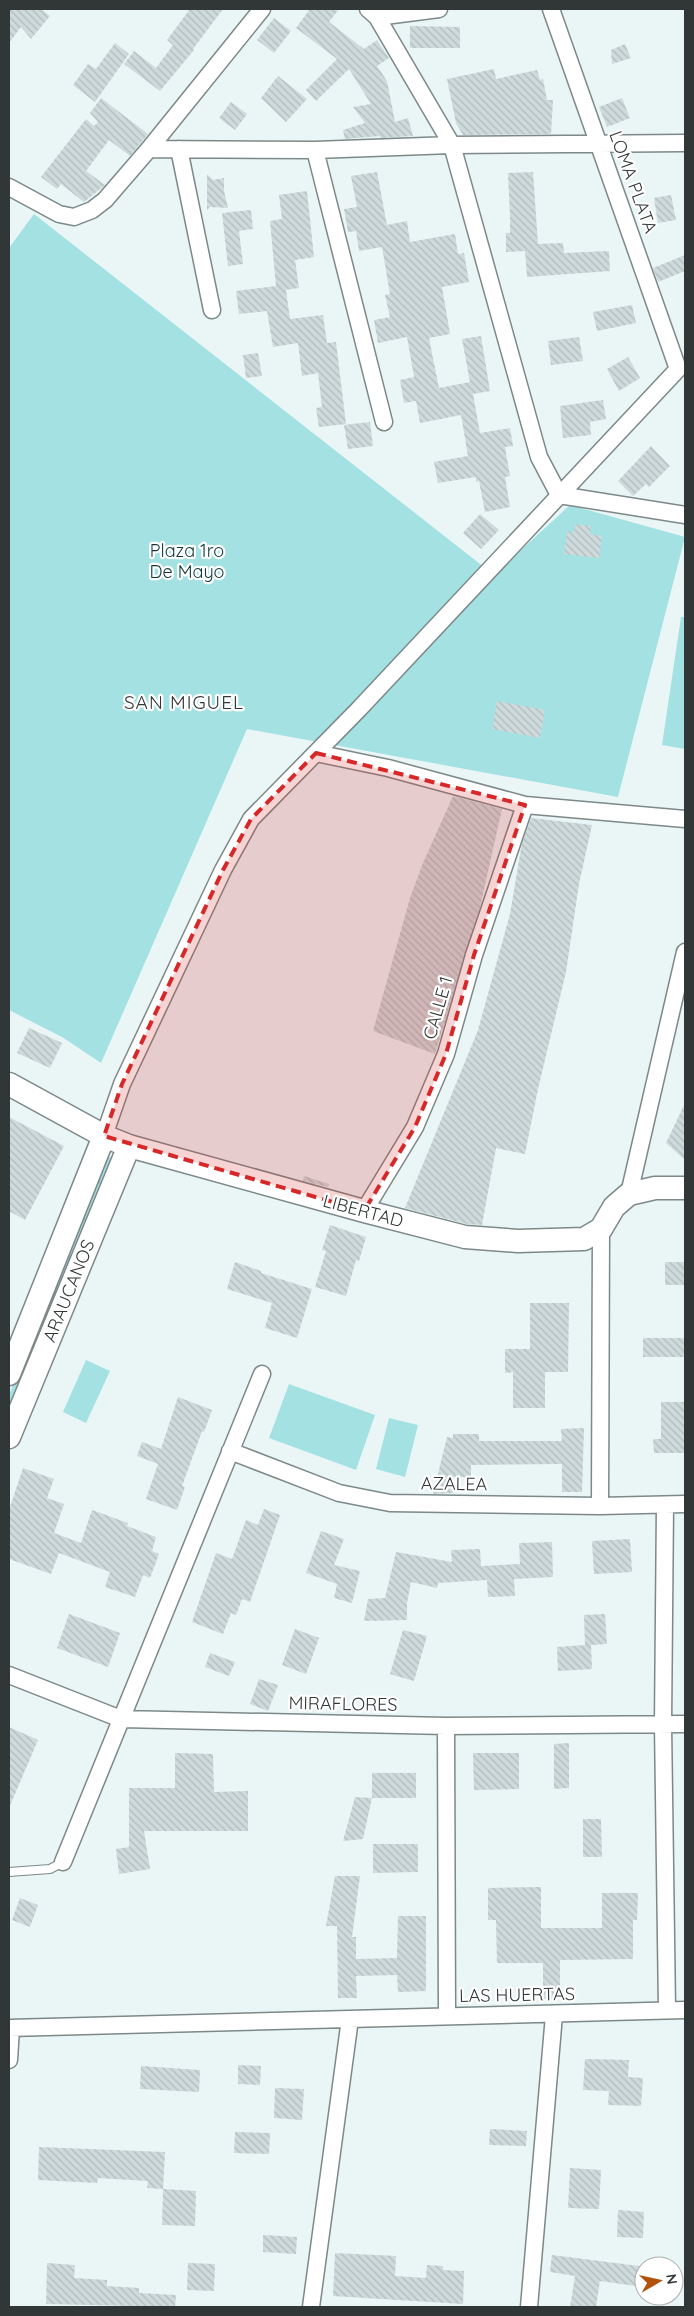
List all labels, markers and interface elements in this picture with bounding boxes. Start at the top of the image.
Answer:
street label: LOMA PLATA [604,127,663,237]
park label: Plaza 1ro De Mayo [150,539,224,583]
district label: SAN MIGUEL [124,690,244,714]
street label: CALLE 1 [418,974,457,1042]
street label: LIBERTAD [320,1189,406,1232]
street label: ARAUCANOS [38,1236,100,1345]
street label: AZALEA [421,1471,488,1496]
street label: MIRAFLORES [288,1691,398,1716]
street label: LAS HUERTAS [459,1982,575,2007]
north arrow [634,2256,684,2306]
text: N [662,2272,682,2285]

